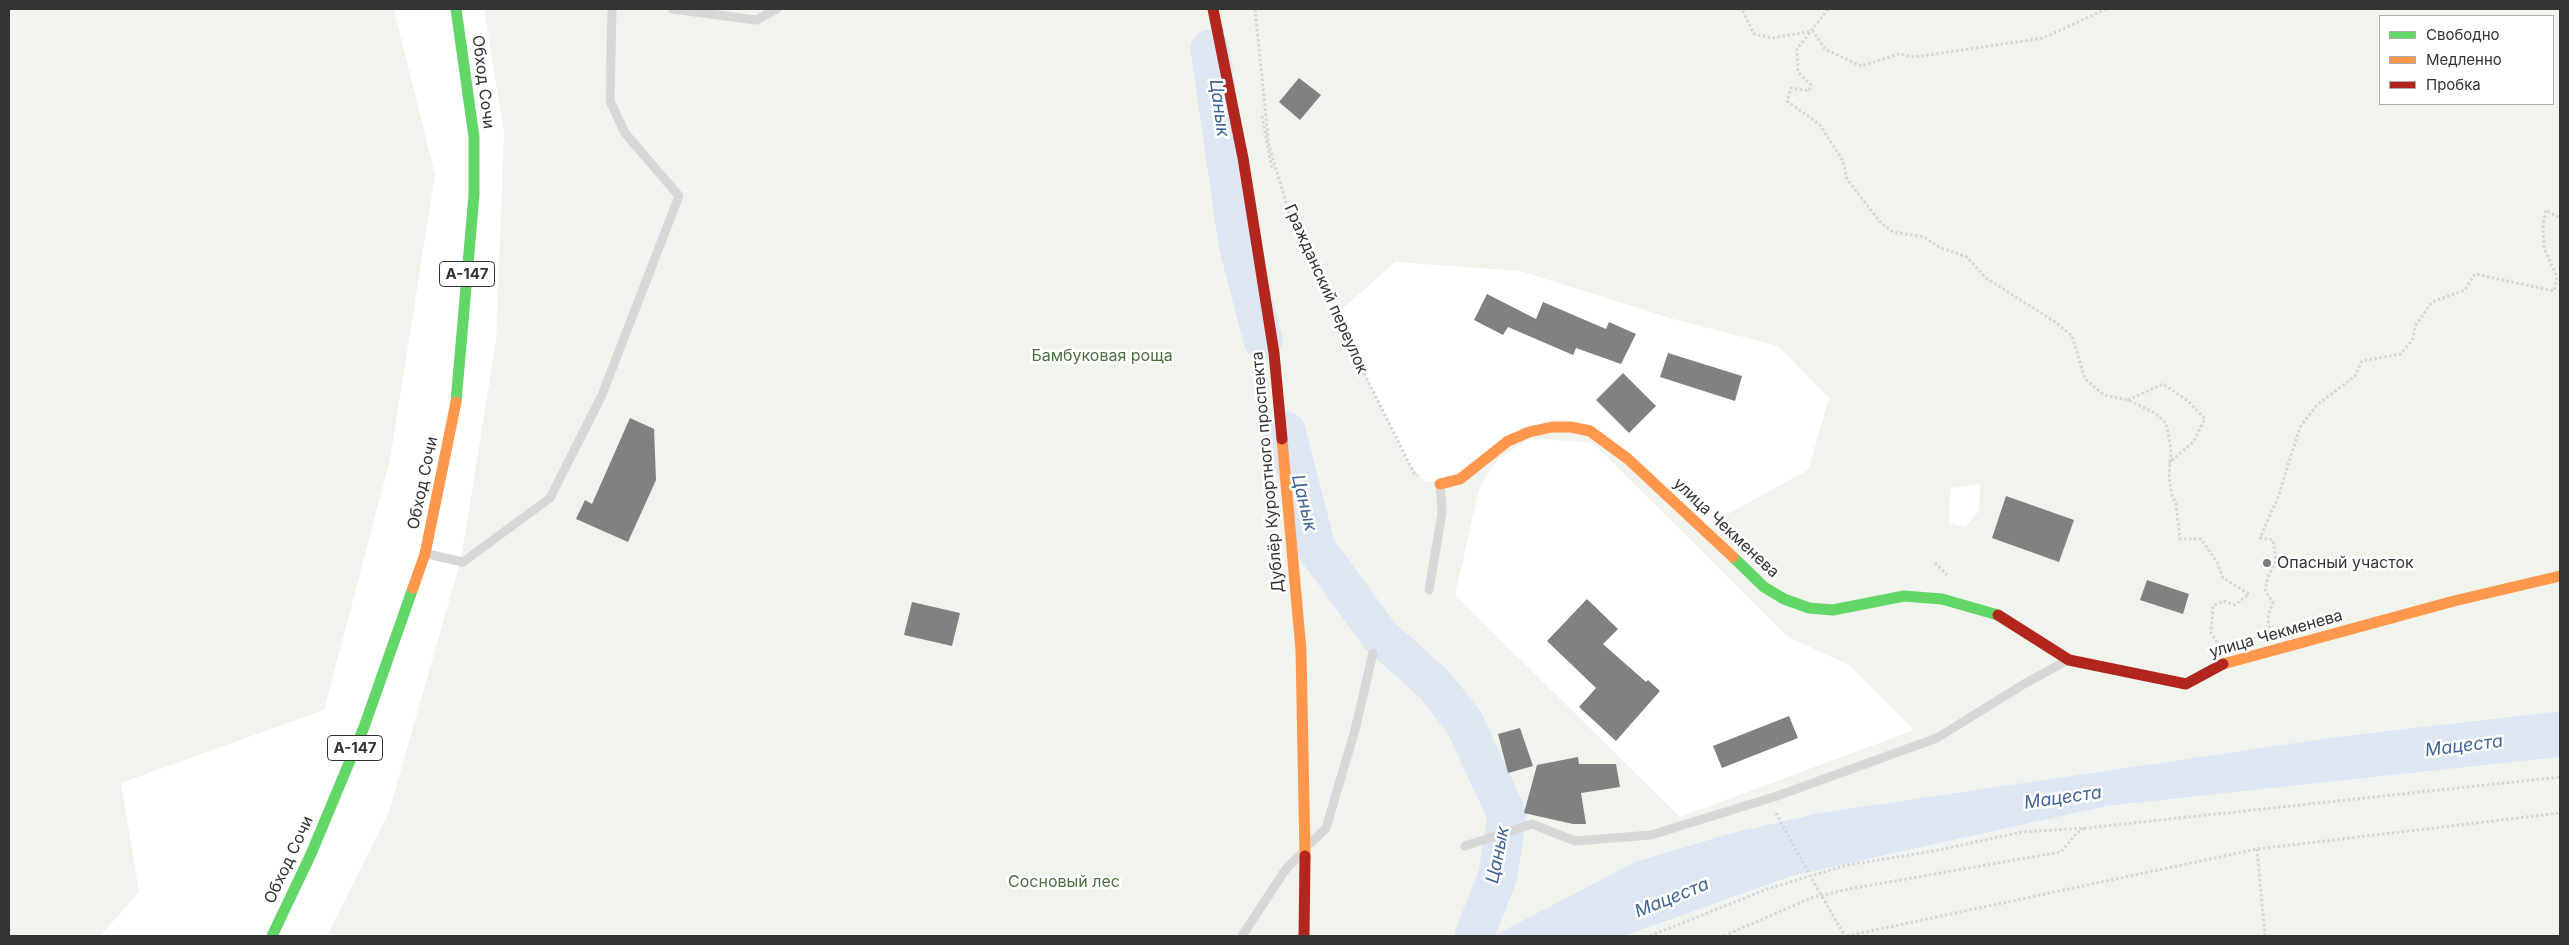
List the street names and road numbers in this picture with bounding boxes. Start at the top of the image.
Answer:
street label: Обход Сочи [468,34,498,130]
street label: Гражданский переулок [1280,201,1372,377]
road number: А-147 [440,262,494,286]
street label: Дублёр Курортного проспекта [1248,351,1288,593]
street label: Обход Сочи [404,435,442,531]
street label: улица Чекменева [1669,474,1783,582]
street label: улица Чекменева [2207,606,2345,662]
road number: А-147 [328,736,382,760]
street label: Обход Сочи [260,813,318,907]

